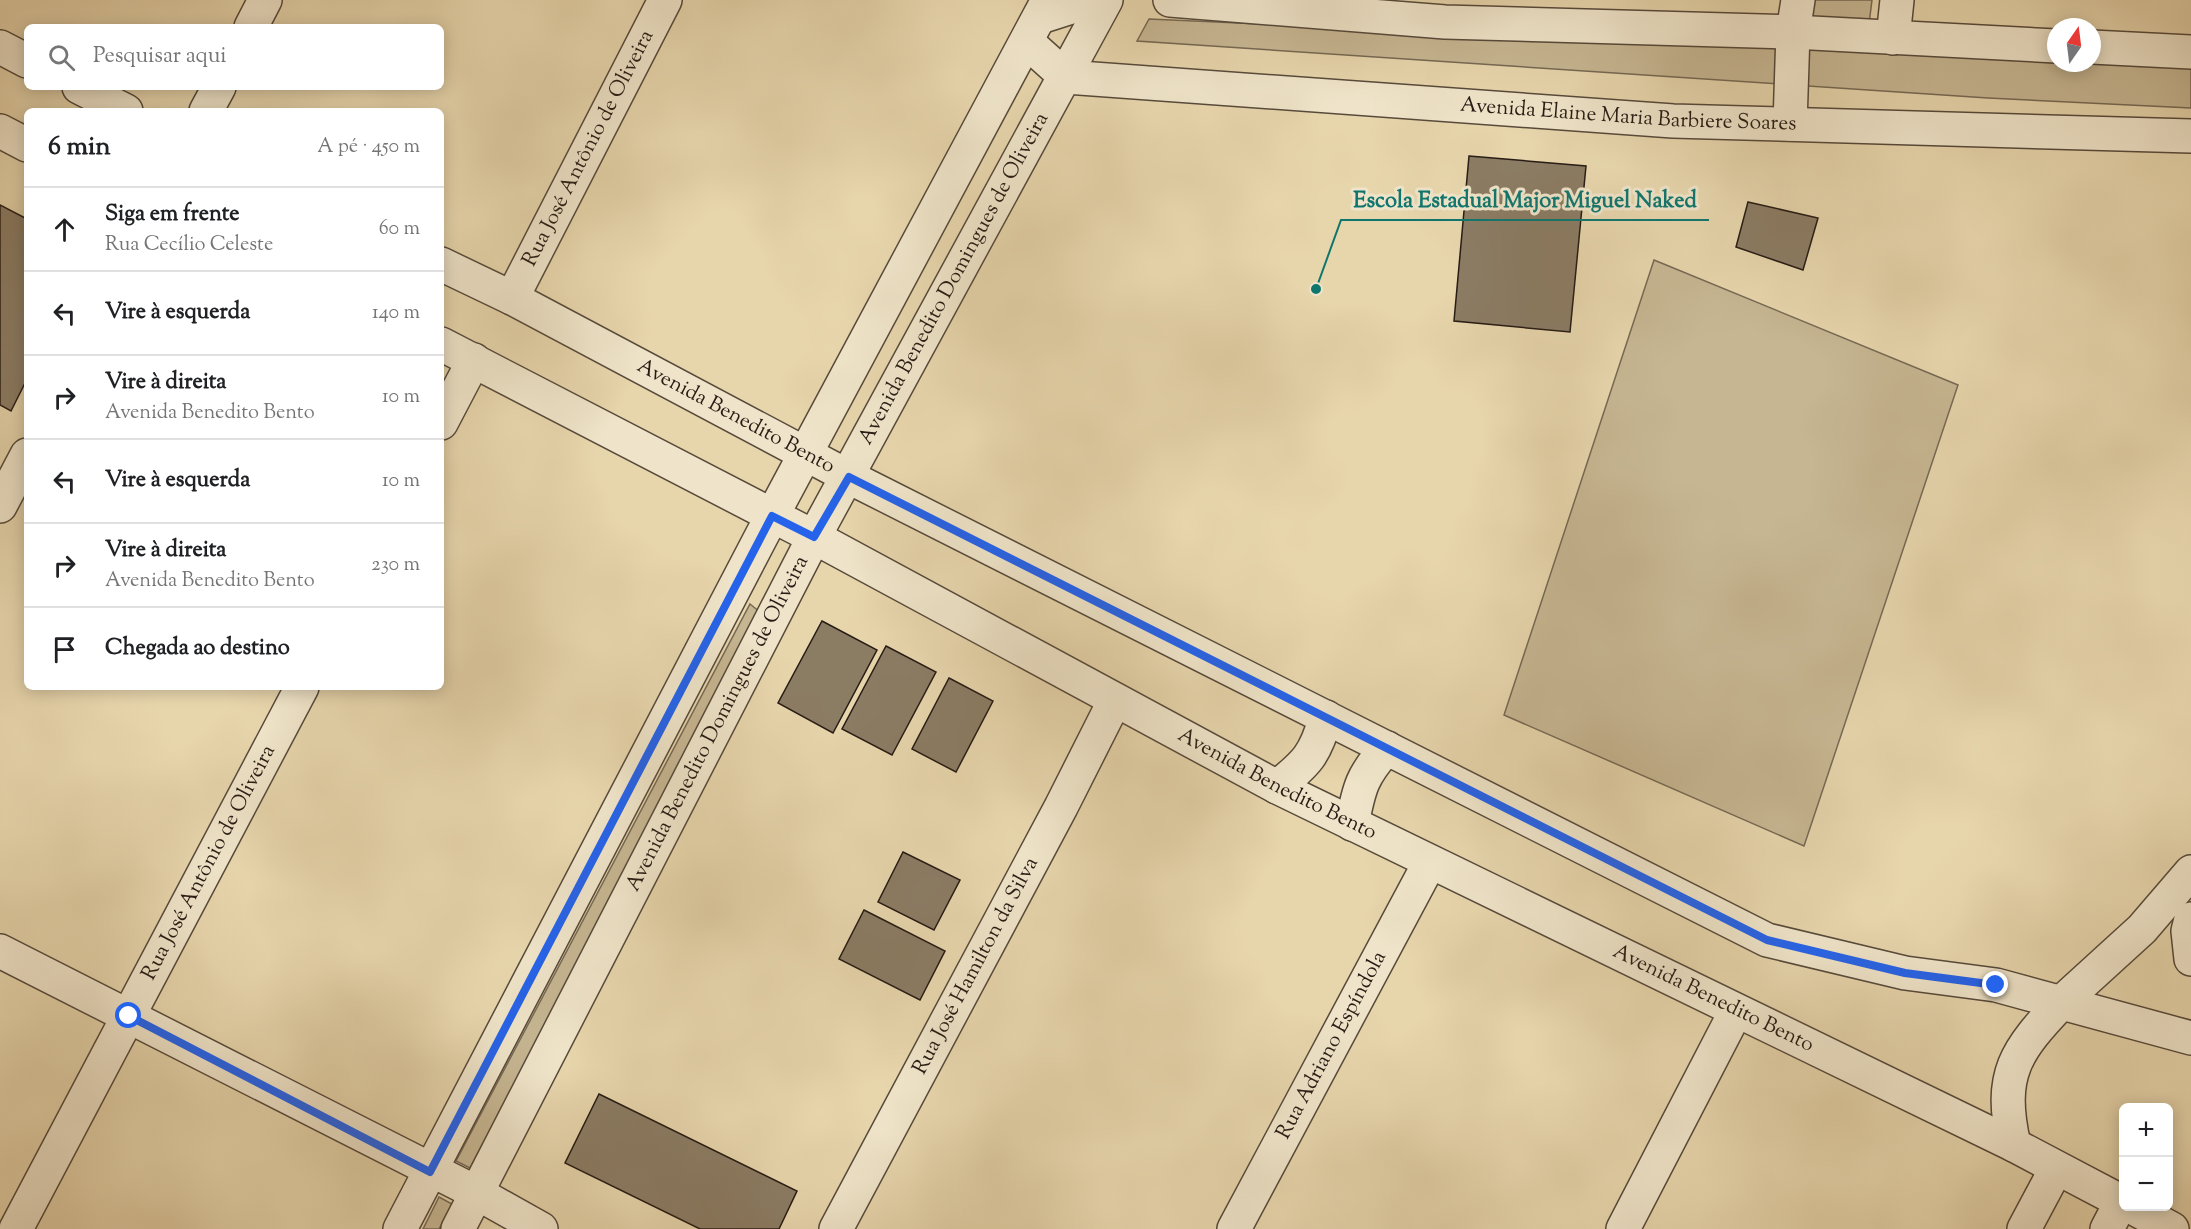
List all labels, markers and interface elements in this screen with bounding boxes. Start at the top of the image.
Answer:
north arrow [2047,18,2101,72]
search box [24,24,444,90]
street label: Rua José Antônio de Oliveira [515,25,662,272]
icon: search [45,41,78,74]
text: Pesquisar aqui [93,41,227,73]
street label: Avenida Elaine Maria Barbiere Soares [1459,91,1797,140]
street label: Avenida Benedito Domingues de Oliveira [852,107,1057,450]
text: 6 min [48,129,111,166]
text: A pé · 450 m [317,133,420,162]
callout: Escola Estadual Major Miguel Naked [1341,180,1709,220]
text: Escola Estadual Major Miguel Naked [1353,186,1697,218]
text: Siga em frente [105,199,240,231]
icon: ahead [48,213,81,246]
text: 60 m [379,215,420,244]
text: Rua Cecílio Celeste [105,231,273,260]
icon: left [48,297,81,330]
text: Vire à esquerda [105,297,250,329]
text: 140 m [372,299,420,328]
street label: Avenida Benedito Bento [631,352,840,482]
text: Vire à direita [105,367,227,399]
icon: right [48,381,81,414]
text: 10 m [382,383,420,412]
text: Avenida Benedito Bento [105,399,315,428]
icon: left [48,465,81,498]
text: Vire à esquerda [105,465,250,497]
text: 10 m [382,467,420,496]
text: Vire à direita [105,535,227,567]
icon: right [48,549,81,582]
street label: Avenida Benedito Domingues de Oliveira [619,550,817,897]
text: 230 m [371,551,420,580]
text: Avenida Benedito Bento [105,567,315,596]
icon: arrive [48,633,81,666]
text: Chegada ao destino [105,633,290,665]
street label: Avenida Benedito Bento [1172,721,1382,848]
street label: Rua José Antônio de Oliveira [135,740,284,986]
street label: Rua José Hamilton da Silva [906,852,1047,1080]
street label: Avenida Benedito Bento [1607,937,1819,1060]
street label: Rua Adriano Espíndola [1269,946,1395,1145]
route end [1982,971,2008,997]
route start [115,1002,141,1028]
map controls [2119,1103,2173,1211]
button: + [2119,1103,2173,1157]
button: − [2119,1157,2173,1211]

